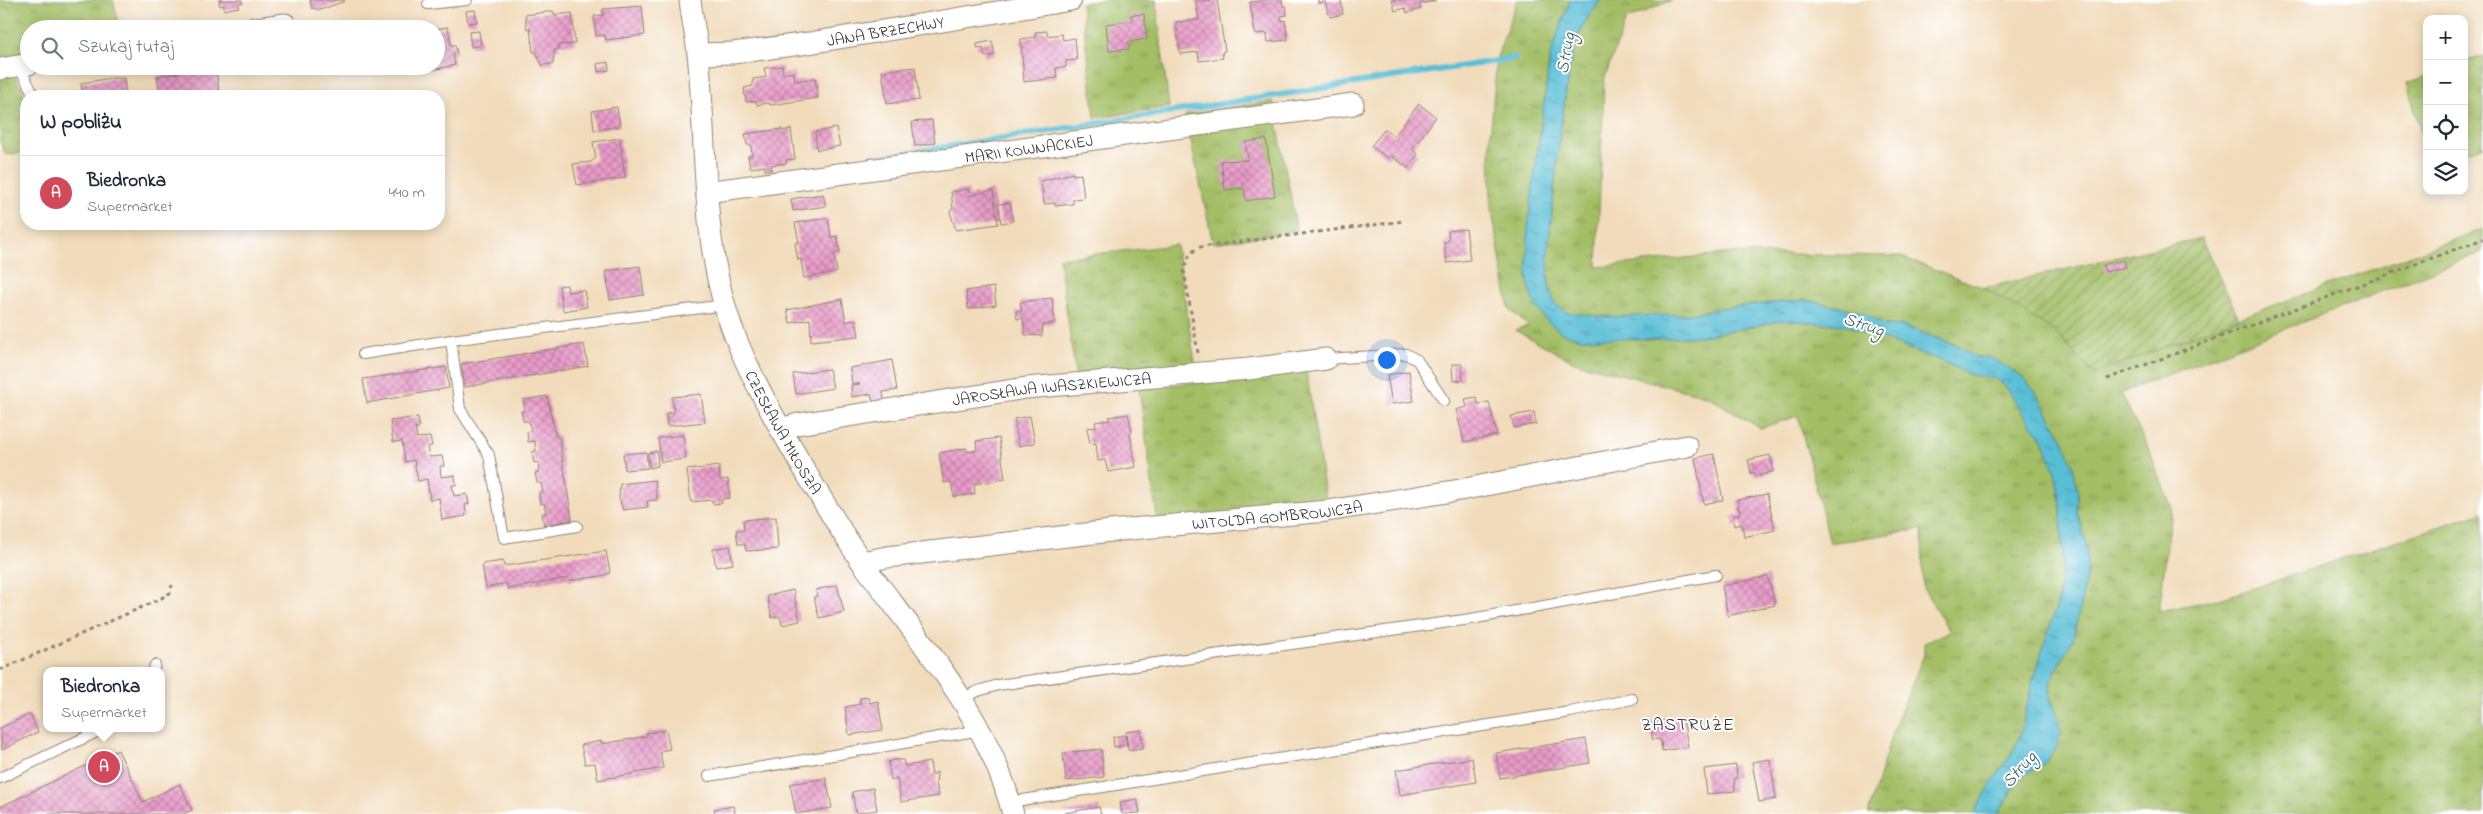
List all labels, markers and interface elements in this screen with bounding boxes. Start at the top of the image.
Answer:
street label: JANA BRZECHWY [825,11,947,54]
map controls [2423,15,2468,195]
button: + [2423,15,2468,60]
search box [20,20,445,75]
water label: Strug [1550,30,1584,76]
icon: search [38,34,66,62]
text: Szukaj tutaj [78,34,174,61]
button: − [2423,60,2468,105]
button: locate [2423,105,2468,150]
text: W pobliżu [40,108,122,138]
street label: MARII KOWNACKIEJ [964,129,1095,171]
button: layers [2423,150,2468,195]
text: Biedronka [87,168,166,195]
text: A [51,181,61,205]
text: 440 m [388,181,425,205]
text: Supermarket [87,195,173,219]
water label: Strug [1839,307,1888,345]
your location [1374,347,1400,373]
street label: CZESŁAWA MIŁOSZA [738,367,827,500]
street label: JAROSŁAWA IWASZKIEWICZA [951,367,1152,413]
street label: WITOLDA GOMBROWICZA [1191,496,1365,537]
popup [43,667,165,732]
text: Biedronka [61,674,140,701]
text: Supermarket [61,701,147,725]
district label: ZASTRUŻE [1641,713,1735,739]
water label: Strug [1997,746,2045,794]
pin: A [88,748,120,786]

